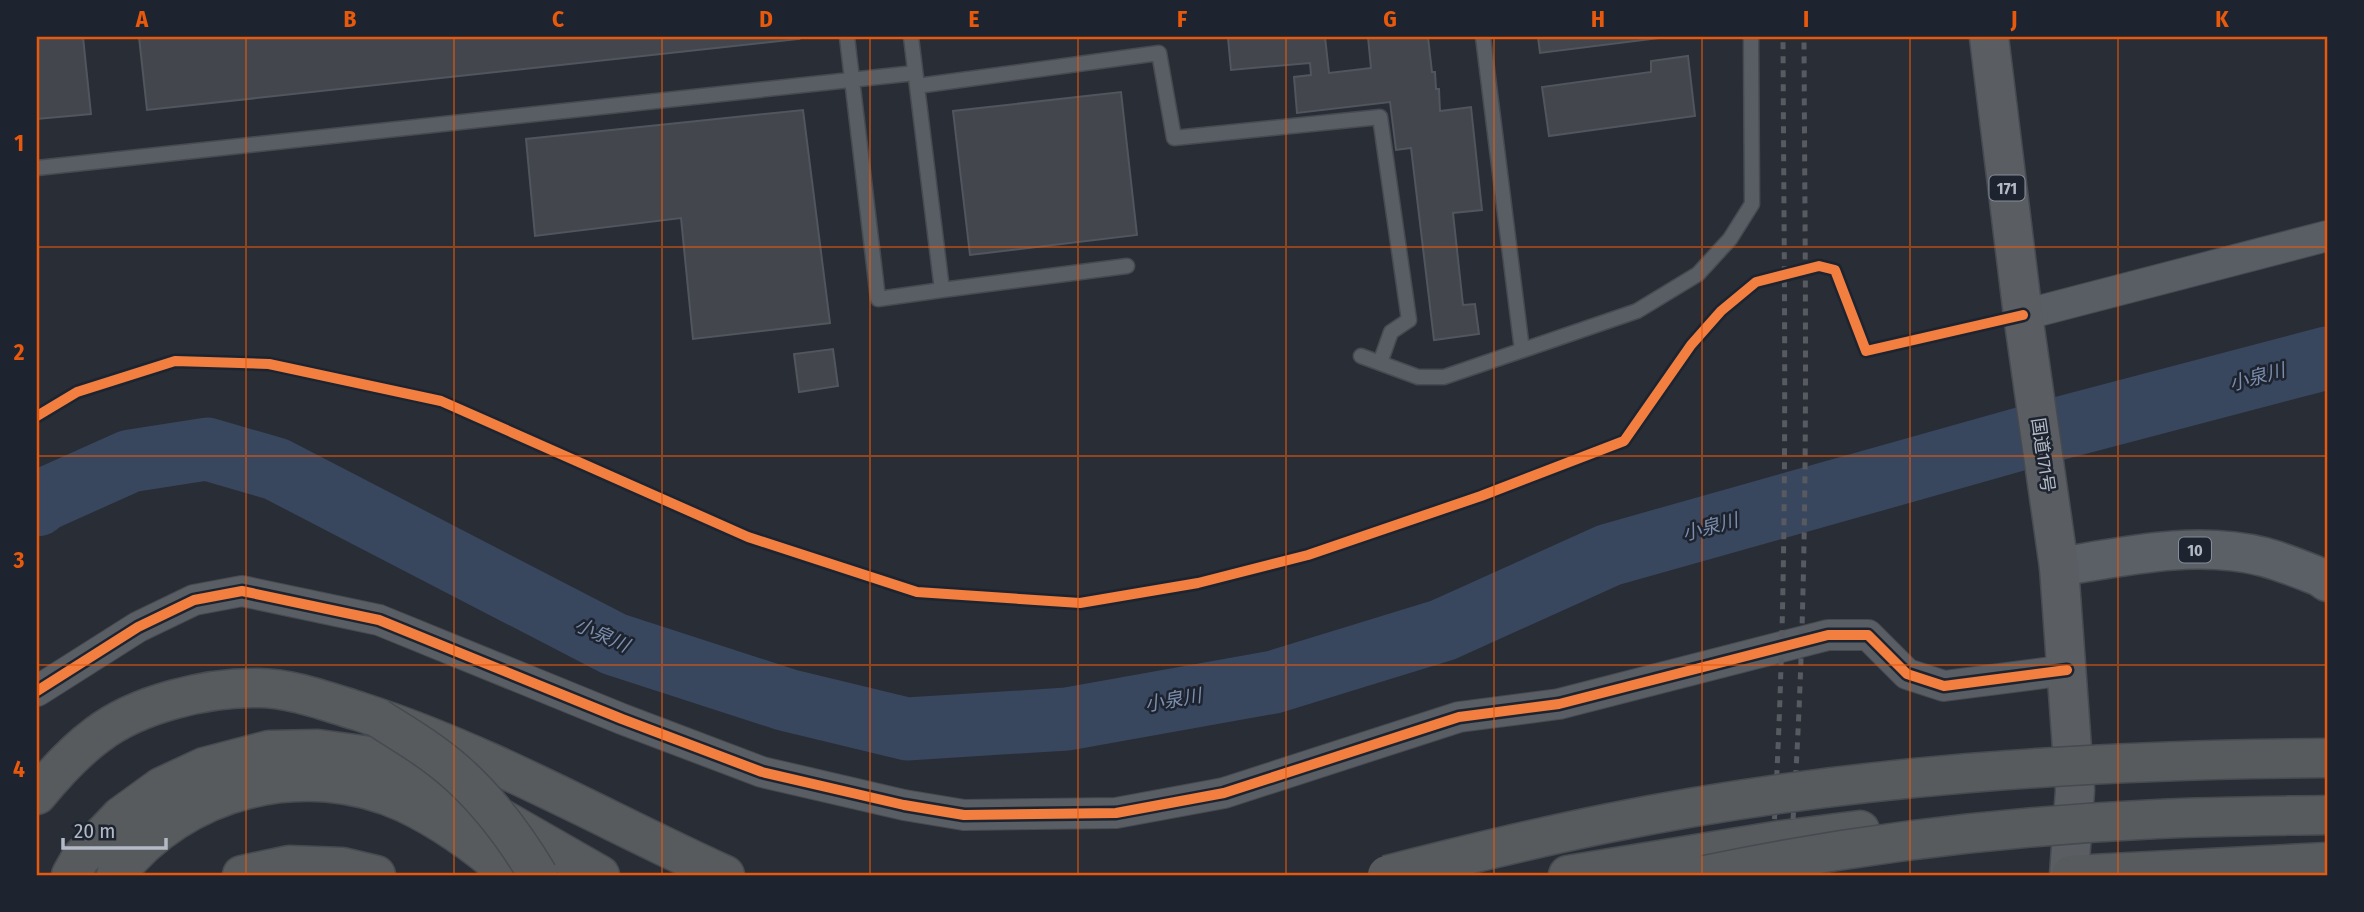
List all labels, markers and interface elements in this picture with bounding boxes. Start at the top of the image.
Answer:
text: A [135,5,149,33]
text: B [344,5,357,33]
text: C [552,5,564,33]
text: D [759,5,773,33]
text: E [969,5,980,33]
text: F [1177,5,1187,33]
text: G [1383,5,1397,33]
text: H [1591,5,1605,33]
text: I [1803,5,1809,33]
text: J [2010,5,2017,33]
text: K [2215,5,2229,33]
text: 1 [14,129,24,157]
road number: 171 [1990,176,2024,200]
text: 2 [13,338,25,366]
water label: 小泉川 [2226,358,2289,395]
street label: 国道171号 [2027,416,2059,494]
water label: 小泉川 [1679,508,1742,545]
road number: 10 [2179,538,2211,562]
text: 3 [13,546,25,574]
water label: 小泉川 [571,613,635,658]
water label: 小泉川 [1143,683,1205,716]
text: 4 [13,755,25,783]
scale bar [63,807,166,851]
text: 20 m [74,818,115,844]

